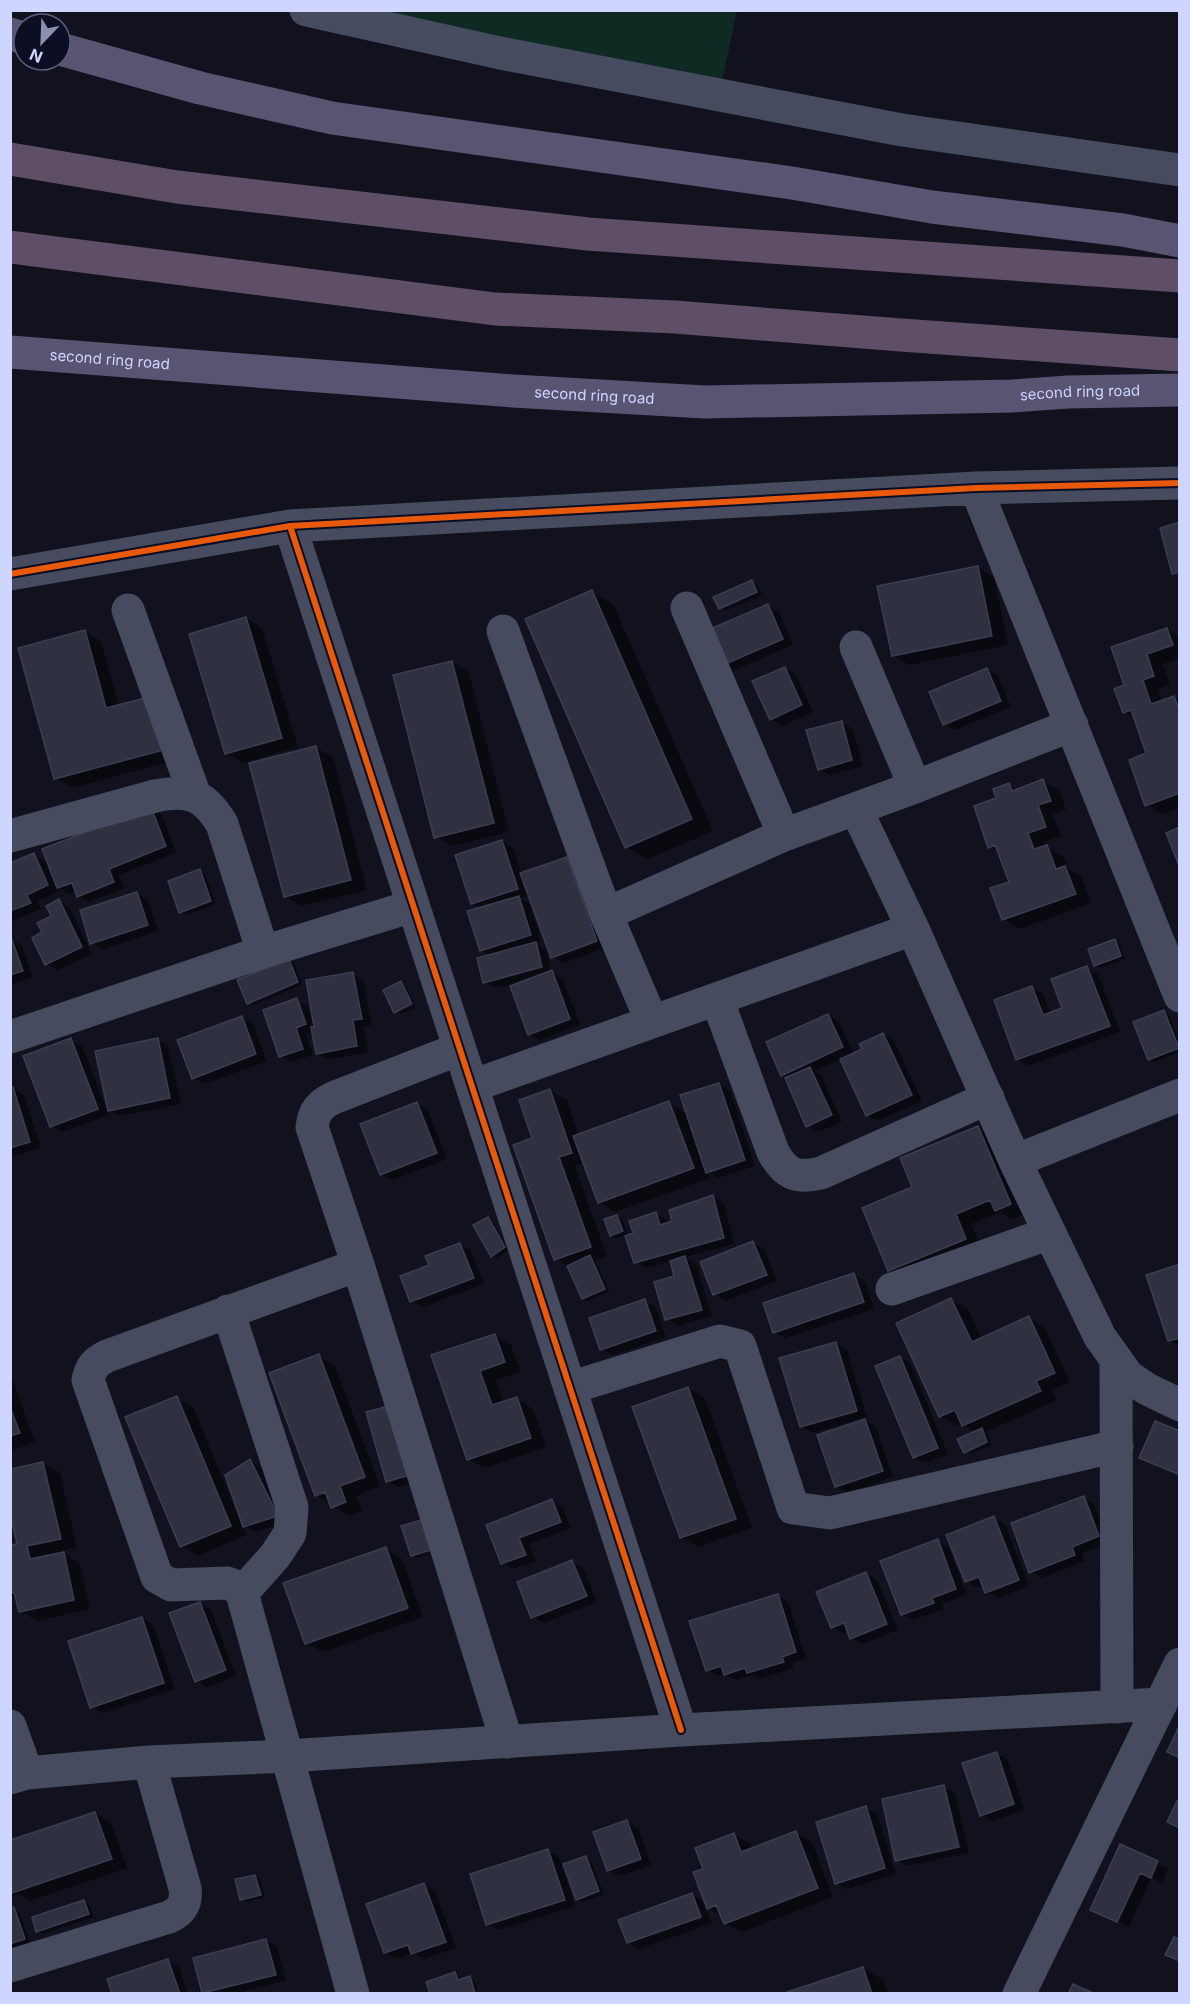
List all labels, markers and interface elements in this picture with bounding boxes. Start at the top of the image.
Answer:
north arrow [12,12,72,72]
text: N [27,44,46,67]
street label: second ring road [49,345,171,373]
street label: second ring road [1019,381,1140,404]
street label: second ring road [534,382,655,408]

